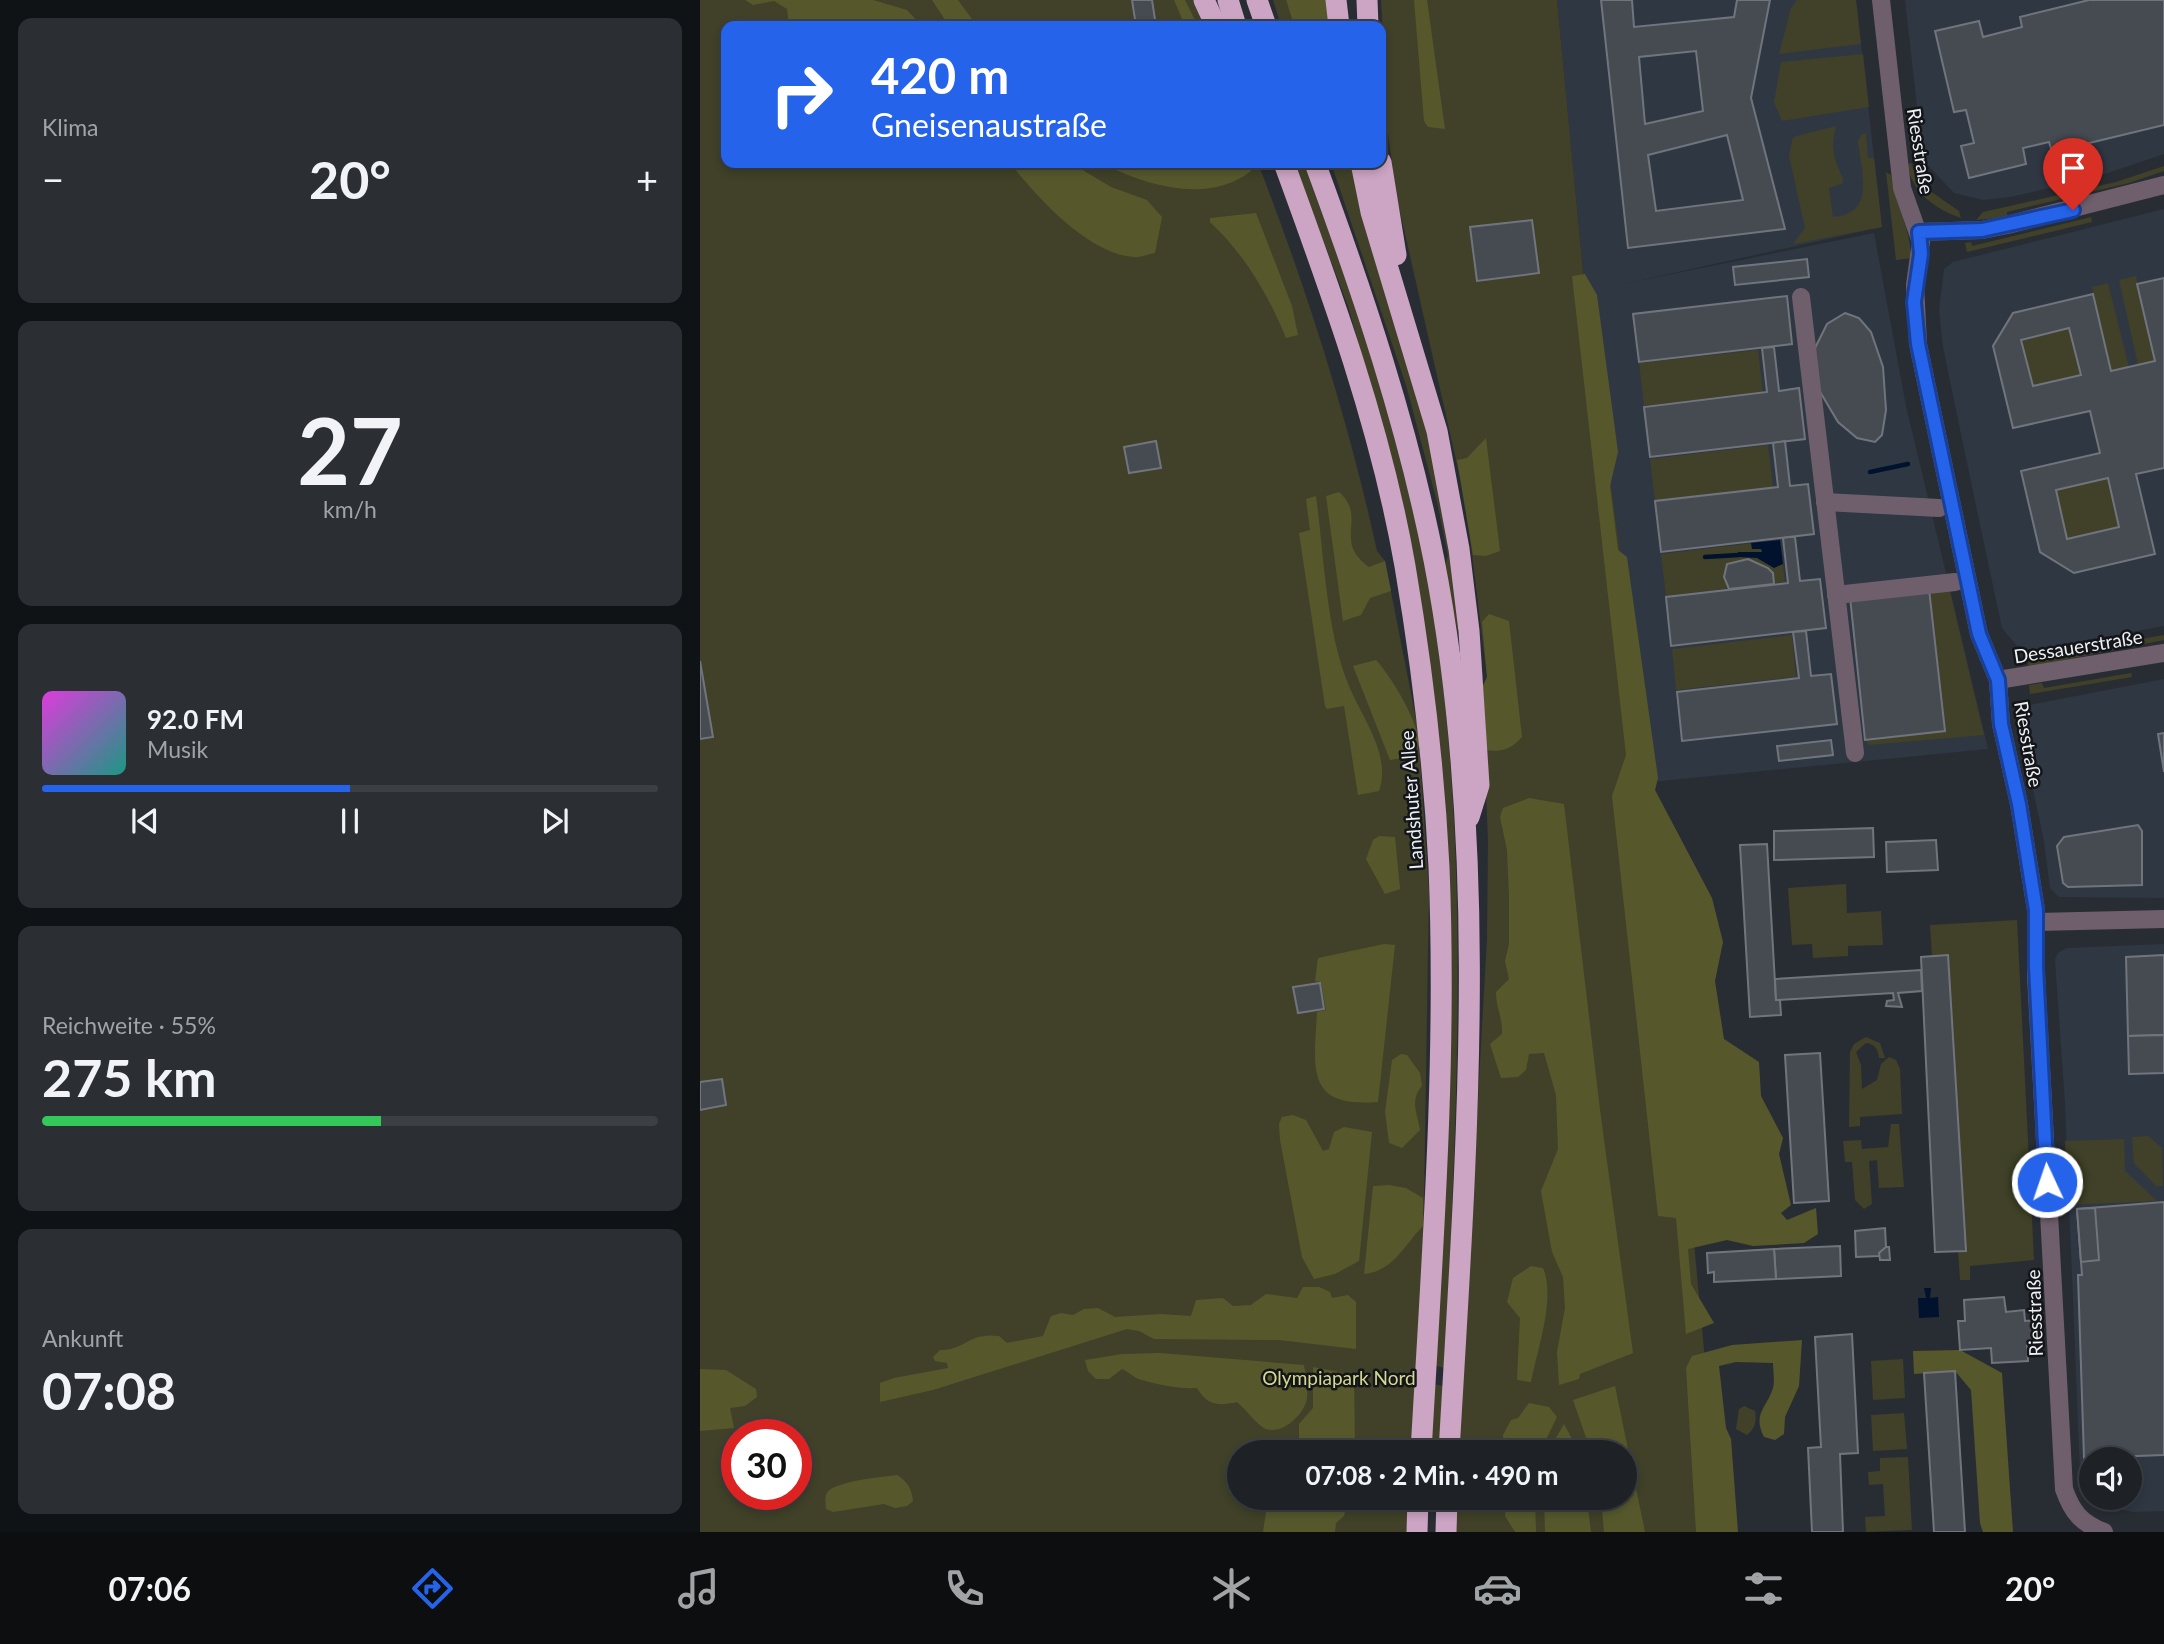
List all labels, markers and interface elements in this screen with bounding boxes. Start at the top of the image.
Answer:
text: 420 m [871,46,1009,104]
icon: right [756,49,847,140]
text: Gneisenaustraße [871,105,1107,144]
street label: Riesstraße [1903,106,1939,196]
text: Klima [42,113,99,141]
pin [2043,138,2103,210]
text: 20° [309,148,391,210]
icon: arrive [2054,149,2092,187]
text: − [42,156,64,202]
text: + [636,156,658,202]
text: 27 [297,395,403,504]
text: km/h [323,495,377,523]
street label: Dessauerstraße [2012,624,2144,668]
street label: Riesstraße [2010,699,2048,789]
text: 92.0 FM [147,703,244,735]
street label: Landshuter Allee [1395,730,1427,870]
text: Musik [147,735,208,763]
icon: previous [126,802,164,840]
icon: pause [331,802,369,840]
icon: next [536,802,574,840]
text: Reichweite · 55% [42,1011,216,1039]
text: 275 km [42,1046,216,1108]
position arrow [2010,1145,2084,1219]
street label: Riesstraße [2021,1269,2047,1357]
text: Ankunft [42,1324,123,1352]
text: 07:08 [42,1359,176,1421]
park label: Olympiapark Nord [1262,1366,1416,1389]
speed limit sign: 30 [721,1419,812,1510]
map controls [2079,1447,2142,1510]
button: sound [2079,1447,2142,1510]
text: 07:08 · 2 Min. · 490 m [1305,1459,1559,1491]
icon: directions [408,1564,457,1613]
icon: music [674,1564,723,1613]
icon: phone [940,1564,989,1613]
icon: climate [1207,1564,1256,1613]
icon: car [1473,1564,1522,1613]
icon: filters [1739,1564,1788,1613]
text: 07:06 [109,1569,191,1608]
text: 20° [2005,1569,2055,1608]

